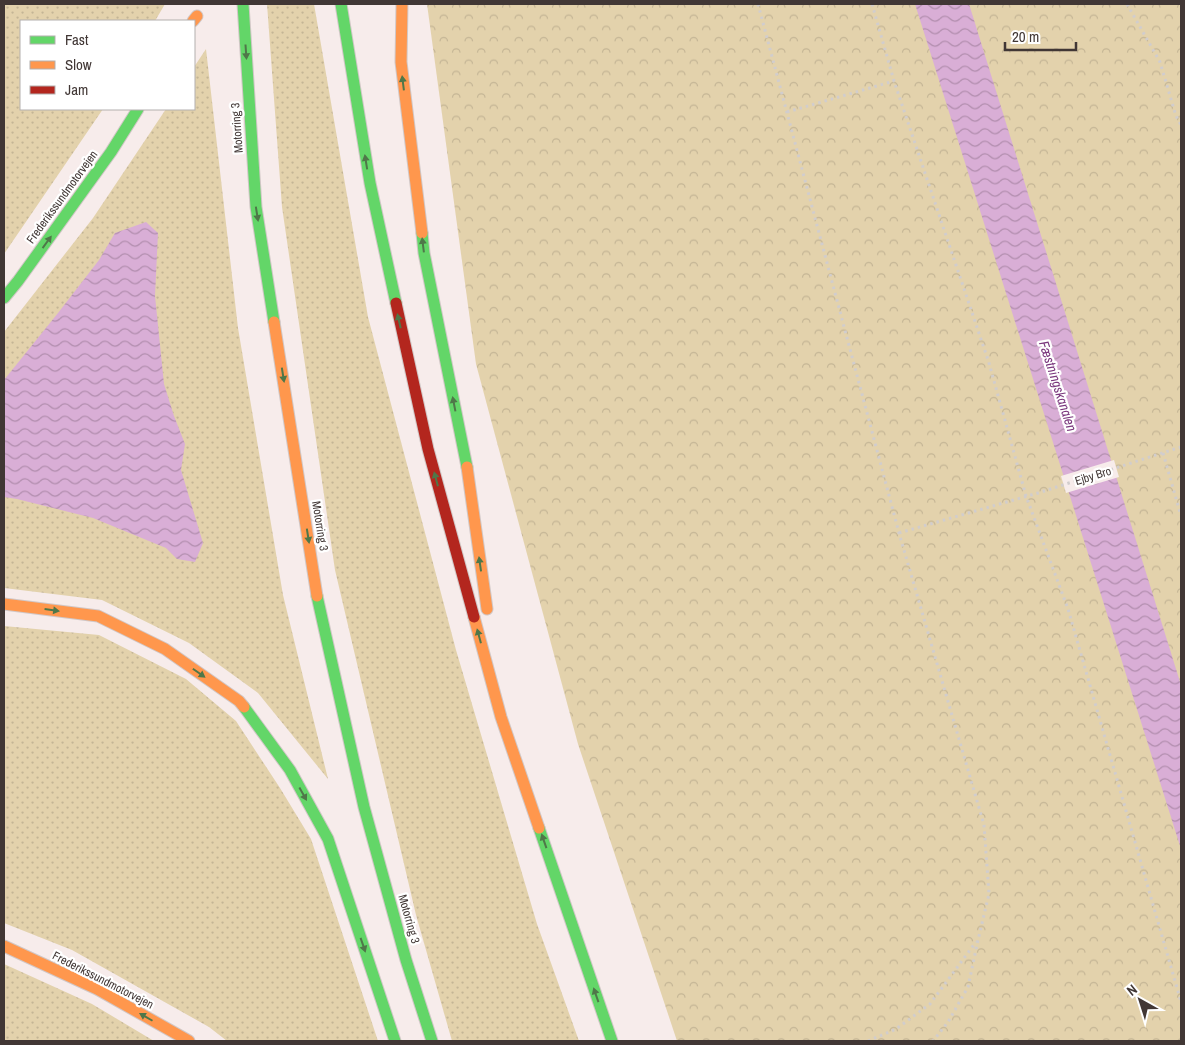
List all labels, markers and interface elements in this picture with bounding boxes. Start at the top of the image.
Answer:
legend [20,20,195,110]
scale bar [1005,20,1076,52]
text: 20 m [1012,26,1039,47]
text: Fast [65,29,89,50]
one-way arrow [243,45,251,61]
text: Slow [65,54,92,75]
one-way arrow [399,75,407,91]
text: Jam [65,79,88,100]
street label: Motorring 3 [227,102,247,154]
street label: Frederikssundmotorvejen [23,147,101,247]
one-way arrow [362,153,370,169]
one-way arrow [254,207,262,223]
one-way arrow [42,235,52,249]
one-way arrow [419,236,427,252]
one-way arrow [395,313,403,328]
water label: Fæstningskanalen [1035,339,1081,433]
one-way arrow [279,367,287,383]
one-way arrow [449,396,457,412]
street label: Ejby Bro [1073,463,1113,489]
one-way arrow [432,472,440,487]
street label: Motorring 3 [308,500,332,552]
one-way arrow [304,528,312,544]
one-way arrow [476,556,484,572]
one-way arrow [44,606,60,614]
one-way arrow [475,628,483,643]
one-way arrow [192,668,206,678]
one-way arrow [299,788,308,801]
one-way arrow [539,834,547,849]
street label: Motorring 3 [394,893,424,945]
one-way arrow [359,938,367,953]
street label: Frederikssundmotorvejen [50,948,156,1012]
north arrow [1115,975,1165,1025]
text: N [1123,980,1141,1000]
one-way arrow [592,987,600,1002]
one-way arrow [140,1013,153,1022]

